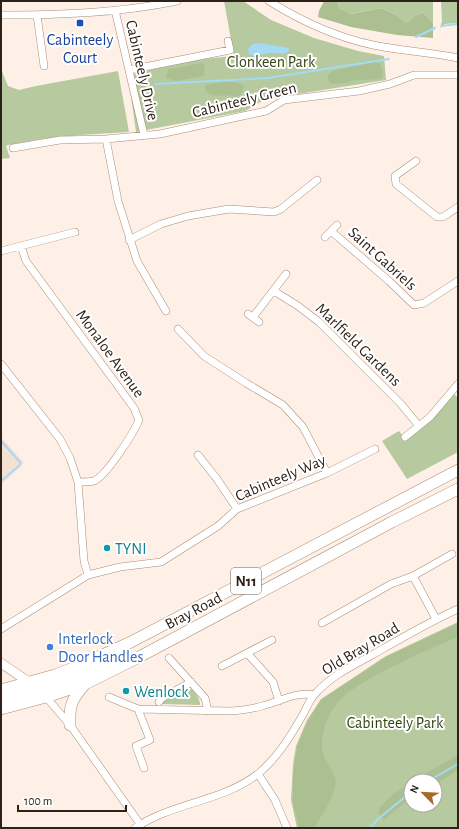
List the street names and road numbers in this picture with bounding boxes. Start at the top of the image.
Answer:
street label: Cabinteely Drive [122,19,161,122]
street label: Cabinteely Green [191,79,298,122]
street label: Saint Gabriels [345,224,420,293]
street label: Marlfield Gardens [313,300,404,389]
street label: Monaloe Avenue [73,307,147,400]
street label: Cabinteely Way [233,452,328,505]
road number: N11 [231,568,261,594]
street label: Bray Road [162,589,225,633]
street label: Old Bray Road [319,620,402,679]

